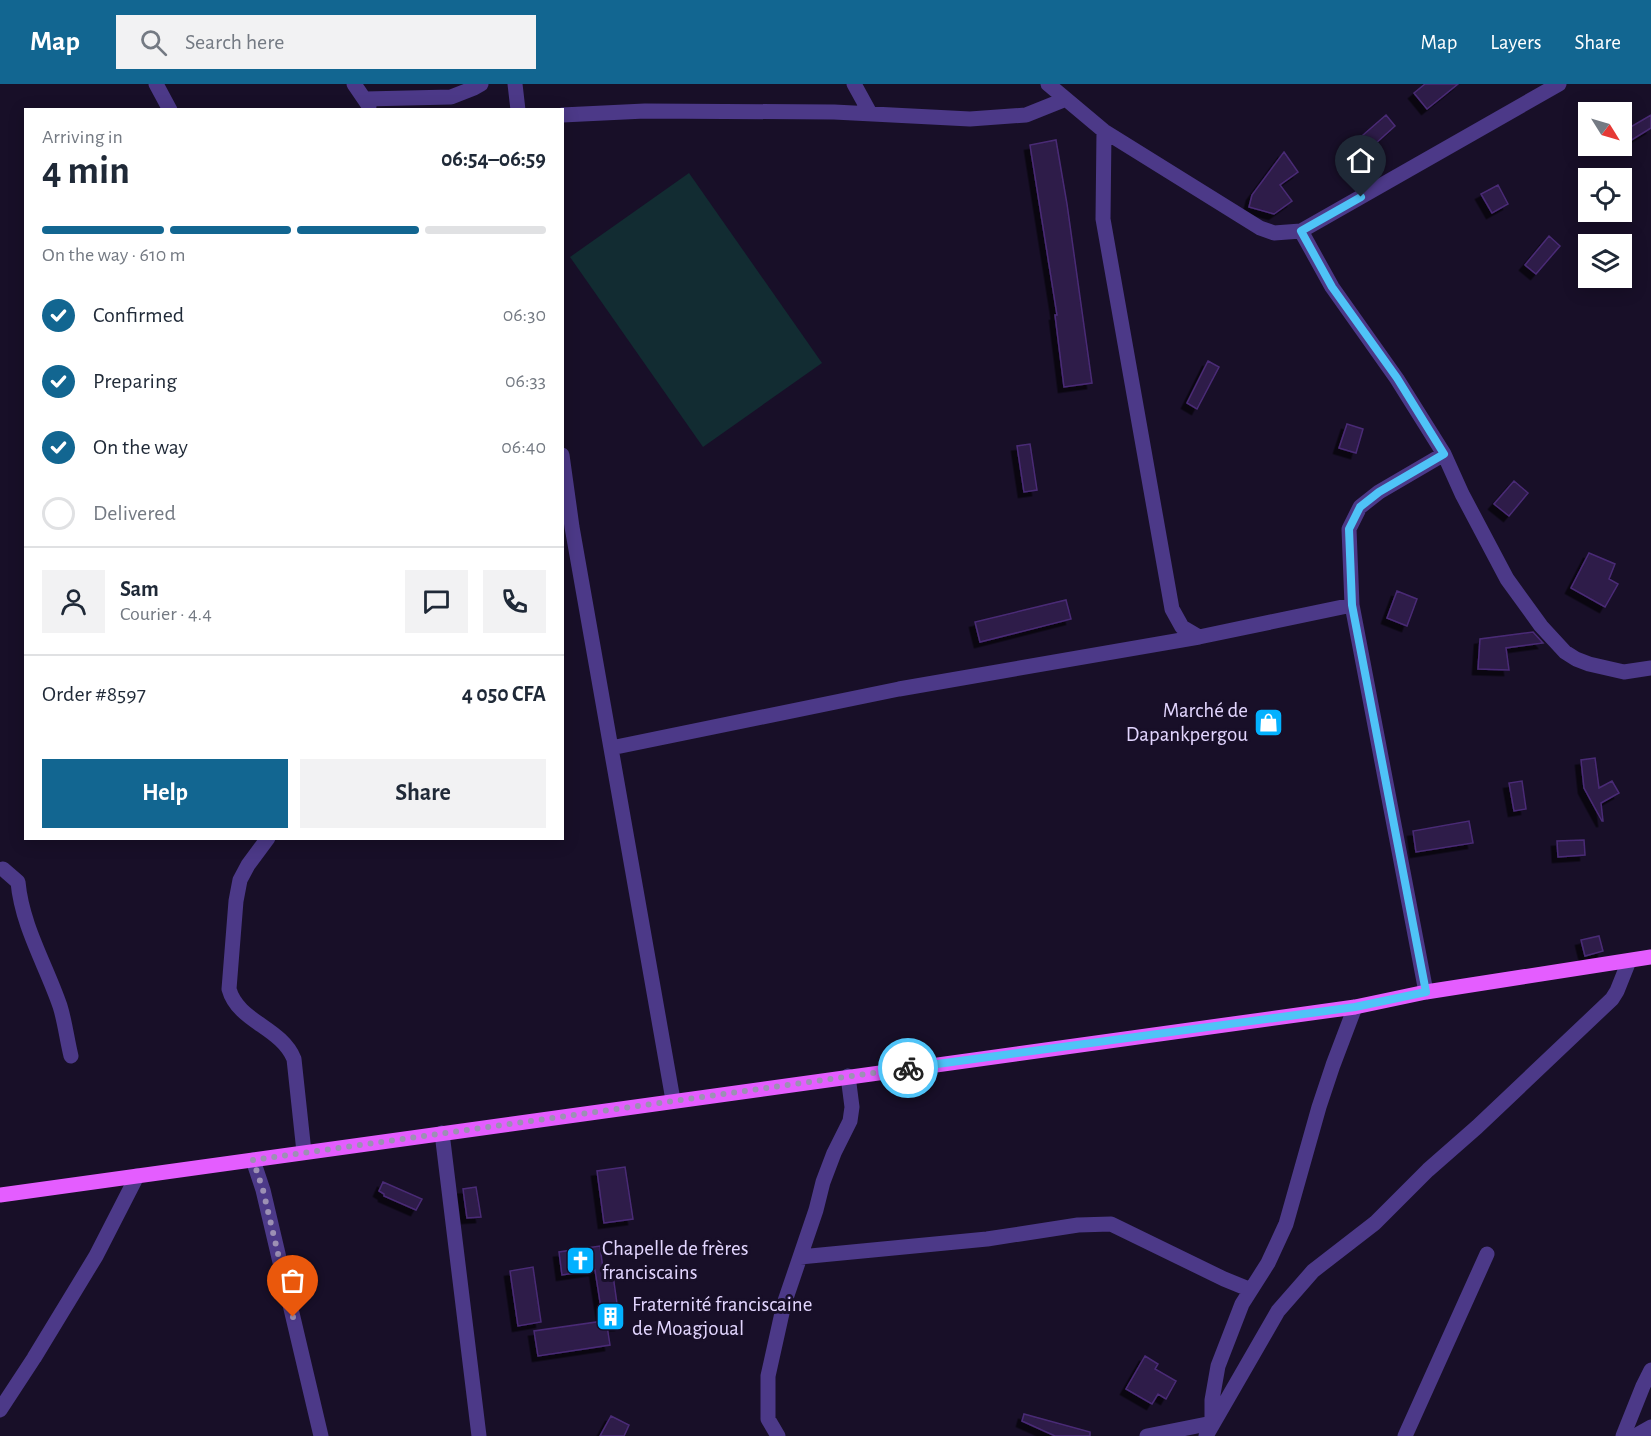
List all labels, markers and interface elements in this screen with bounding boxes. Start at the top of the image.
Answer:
search box [116,15,536,69]
icon: search [137,26,170,59]
text: Map [30,28,80,56]
text: Search here [185,31,284,53]
text: Map [1421,32,1457,53]
text: Layers [1490,32,1541,53]
text: Share [1574,32,1621,53]
north arrow [1578,102,1632,156]
map controls [1578,102,1632,288]
text: Arriving in [42,127,123,147]
pin [1335,135,1386,197]
icon: home [1344,144,1377,177]
text: 06:54–06:59 [441,148,546,170]
text: 4 min [42,152,130,191]
button: locate [1578,168,1632,222]
button: layers [1578,234,1632,288]
text: On the way · 610 m [42,245,186,265]
icon: check [42,299,75,332]
text: Confirmed [93,304,184,326]
text: 06:30 [503,305,546,325]
icon: check [42,365,75,398]
text: Preparing [93,370,177,392]
text: 06:33 [505,371,546,391]
icon: check [42,431,75,464]
text: On the way [93,436,188,458]
text: 06:40 [501,437,546,457]
text: Delivered [93,502,176,524]
button: person [42,570,105,633]
button: chat [405,570,468,633]
button: phone [483,570,546,633]
text: Sam [120,578,159,600]
text: Courier · 4.4 [120,604,212,624]
text: Order #8597 [42,683,146,705]
text: 4 050 CFA [462,683,546,705]
place label: Marché de Dapankpergou [1126,700,1248,745]
shop icon: Marché de Dapankpergou [1253,706,1285,738]
button: Help [42,759,288,828]
button: Share [300,759,546,828]
courier [878,1038,938,1098]
icon: bike [892,1052,925,1085]
place label: Chapelle de frères franciscains [602,1238,748,1283]
church icon: Chapelle de frères franciscains [565,1244,597,1276]
pin [267,1255,318,1317]
icon: bag [276,1264,309,1297]
place label: Fraternité franciscaine de Moagjoual [632,1294,812,1339]
building icon: Fraternité franciscaine de Moagjoual [595,1300,627,1332]

